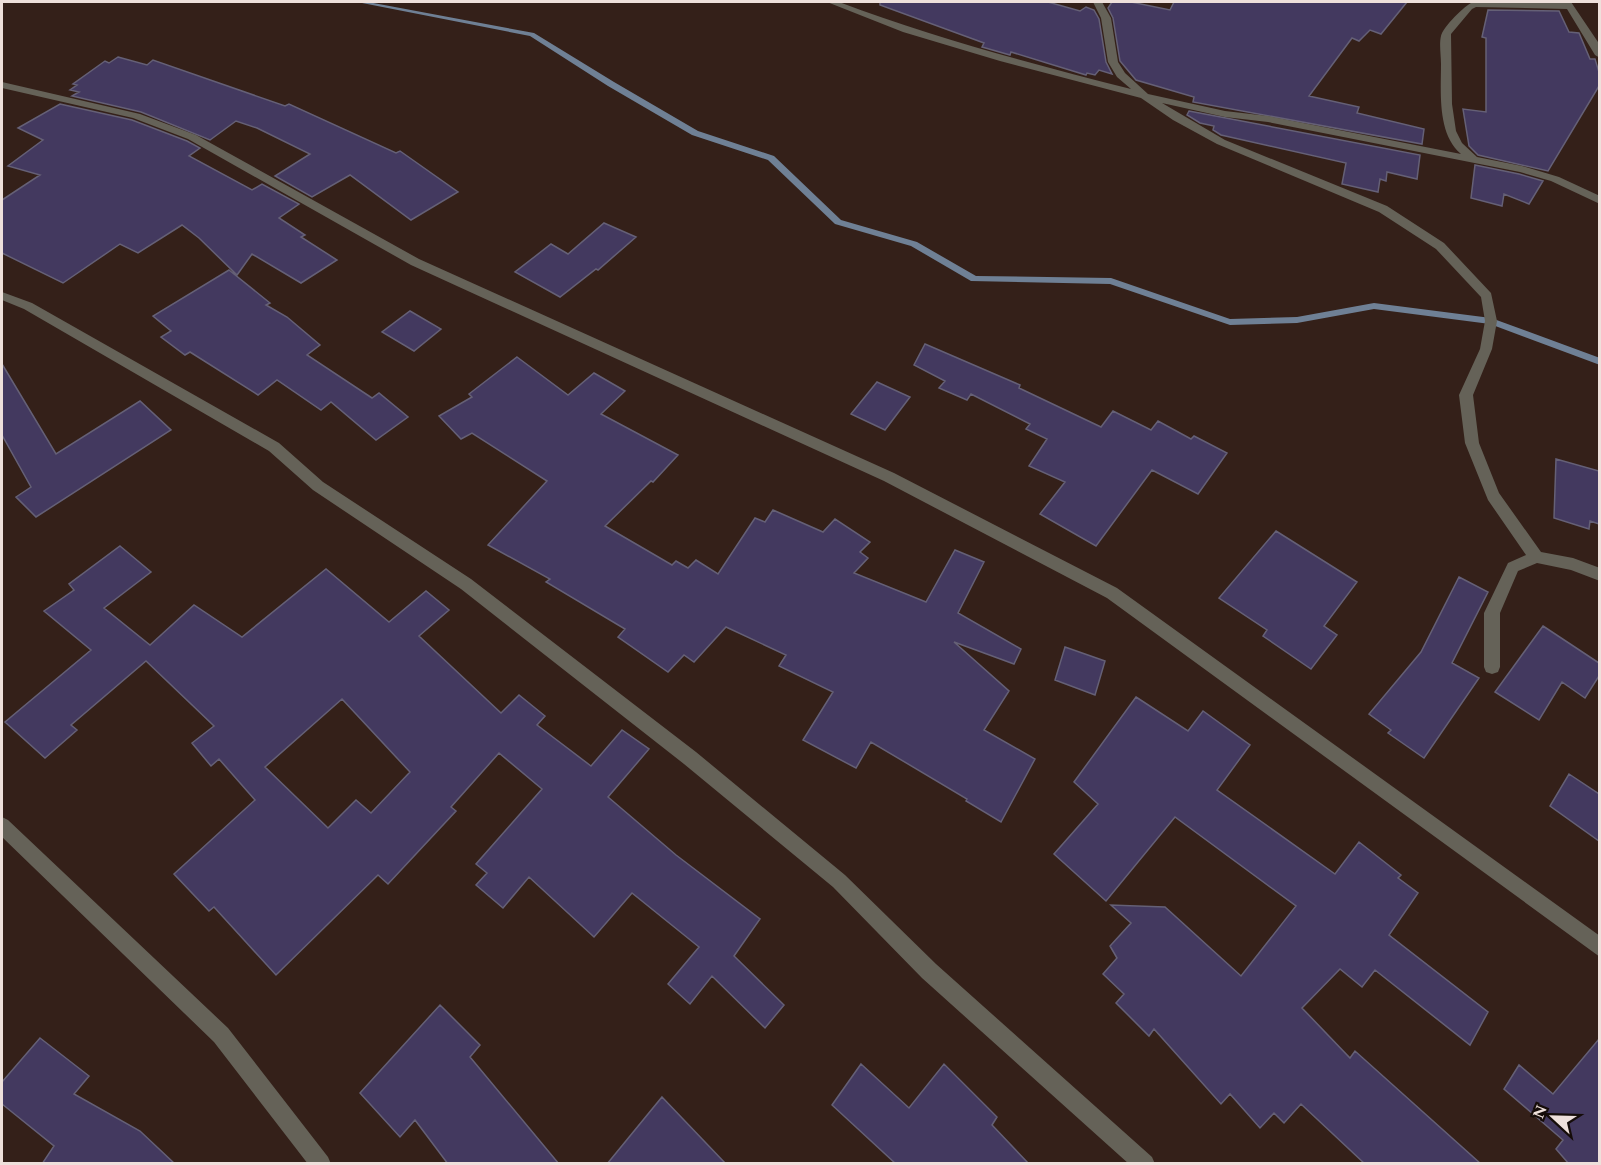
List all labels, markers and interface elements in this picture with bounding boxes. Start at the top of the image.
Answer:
north arrow [1523,1087,1583,1147]
text: N [1526,1101,1554,1122]

